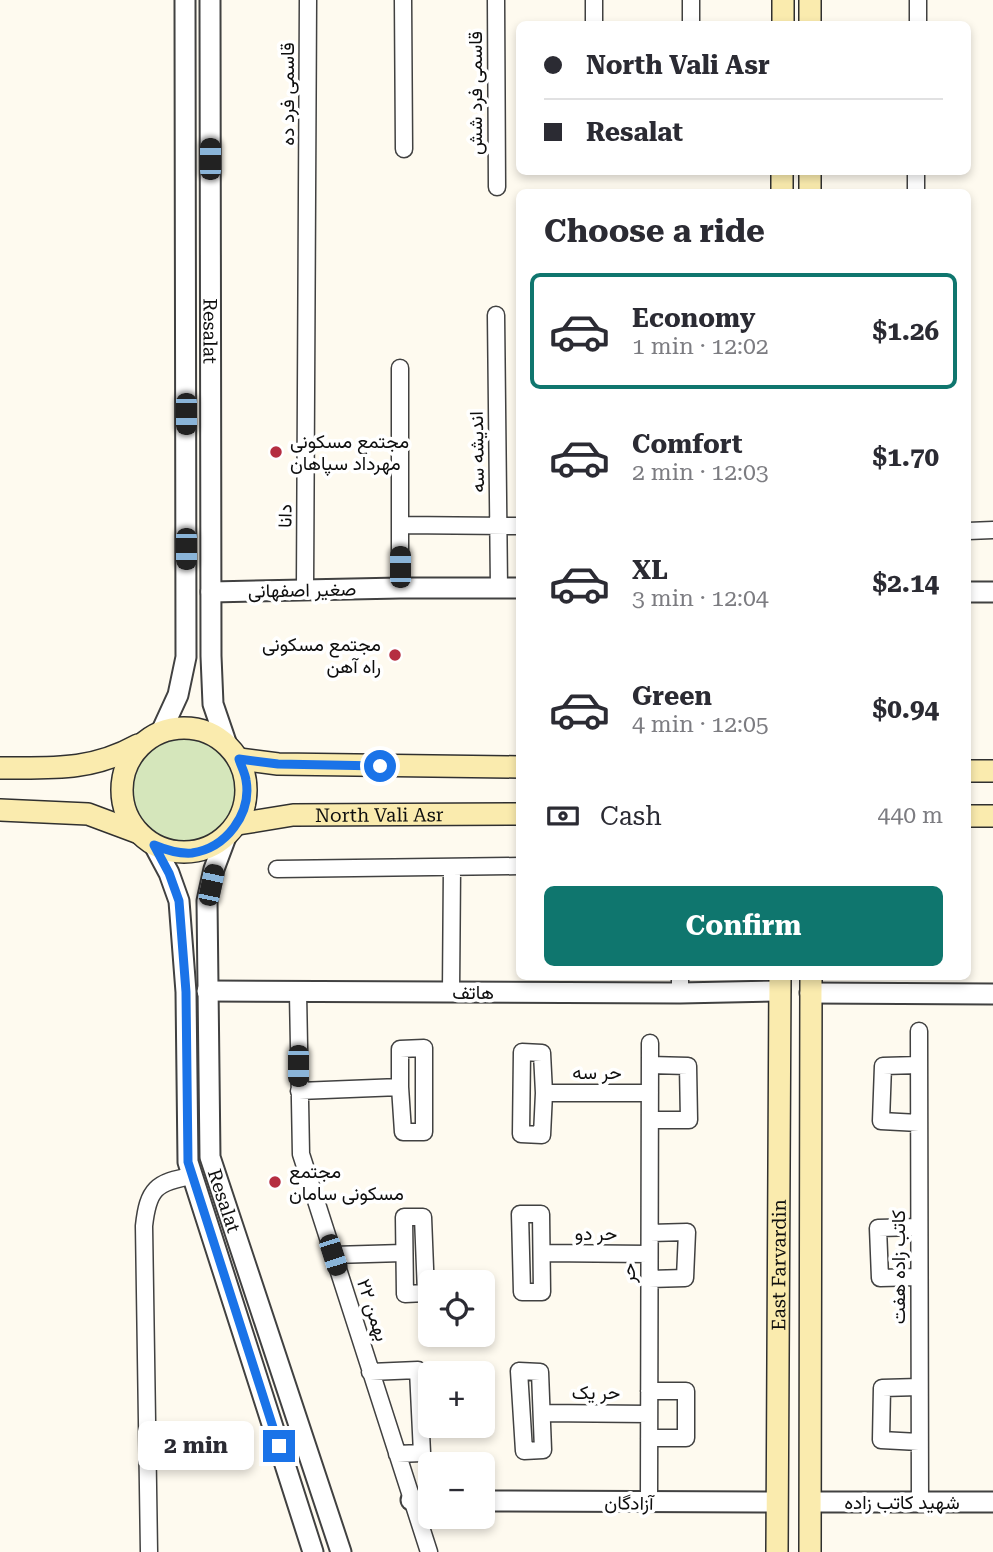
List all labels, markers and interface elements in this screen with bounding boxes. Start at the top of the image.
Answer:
street label: قاسمی فرد شش [464,31,487,155]
street label: قاسمی فرد ده [276,42,299,146]
text: North Vali Asr [586,50,770,80]
text: Resalat [586,117,683,147]
car [200,138,221,180]
text: Choose a ride [544,212,765,250]
street label: Resalat [199,298,222,364]
icon: car [548,300,611,363]
text: Economy [632,303,755,333]
text: $1.26 [873,316,939,346]
text: 1 min · 12:02 [632,333,769,360]
car [176,393,197,435]
street label: اندیشه سه [465,411,489,493]
icon: car [548,426,611,489]
text: Comfort [632,429,742,459]
place label: مجتمع مسکونی مهرداد سپاهان [290,430,409,477]
text: $1.70 [873,442,939,472]
marker: مجتمع مسکونی مهرداد سپاهان [268,444,284,460]
text: 2 min · 12:03 [632,459,769,486]
street label: دانا [273,504,297,528]
car [176,528,197,570]
car [390,546,411,588]
icon: car [548,552,611,615]
text: XL [632,555,668,585]
text: $2.14 [873,568,939,598]
street label: صغیر اصفهانی [248,578,356,602]
text: 3 min · 12:04 [632,585,769,612]
place label: مجتمع مسکونی راه آهن [262,633,381,678]
marker: مجتمع مسکونی راه آهن [387,647,403,663]
icon: car [548,678,611,741]
text: Green [632,681,712,711]
text: $0.94 [873,694,939,724]
text: 4 min · 12:05 [632,711,769,738]
route start [364,750,396,782]
icon: cash [544,797,582,835]
text: Cash [600,801,662,831]
text: 440 m [878,802,943,829]
street label: North Vali Asr [315,803,444,826]
car [197,862,226,908]
button: Confirm [544,886,943,966]
street label: هاتف [452,981,494,1004]
car [288,1045,309,1087]
street label: حر سه [572,1061,622,1084]
place label: مجتمع مسکونی سامان [289,1160,404,1205]
street label: Resalat [203,1166,246,1236]
marker: مجتمع مسکونی سامان [267,1174,283,1190]
street label: East Farvardin [767,1199,790,1331]
street label: کاتب زاده هفت [887,1210,910,1324]
street label: حر دو [575,1222,617,1245]
car [317,1232,350,1278]
street label: حر [617,1263,640,1284]
map controls [418,1270,495,1529]
button: locate [418,1270,495,1347]
street label: ۲۲ بهمن [352,1276,394,1344]
button: + [418,1361,495,1438]
street label: حر یک [572,1381,620,1404]
callout: 2 min [139,1422,254,1470]
route end [263,1430,295,1462]
text: 2 min [164,1432,228,1459]
button: − [418,1452,495,1529]
street label: آزادگان [604,1491,655,1515]
street label: شهید کاتب زاده [844,1491,960,1514]

